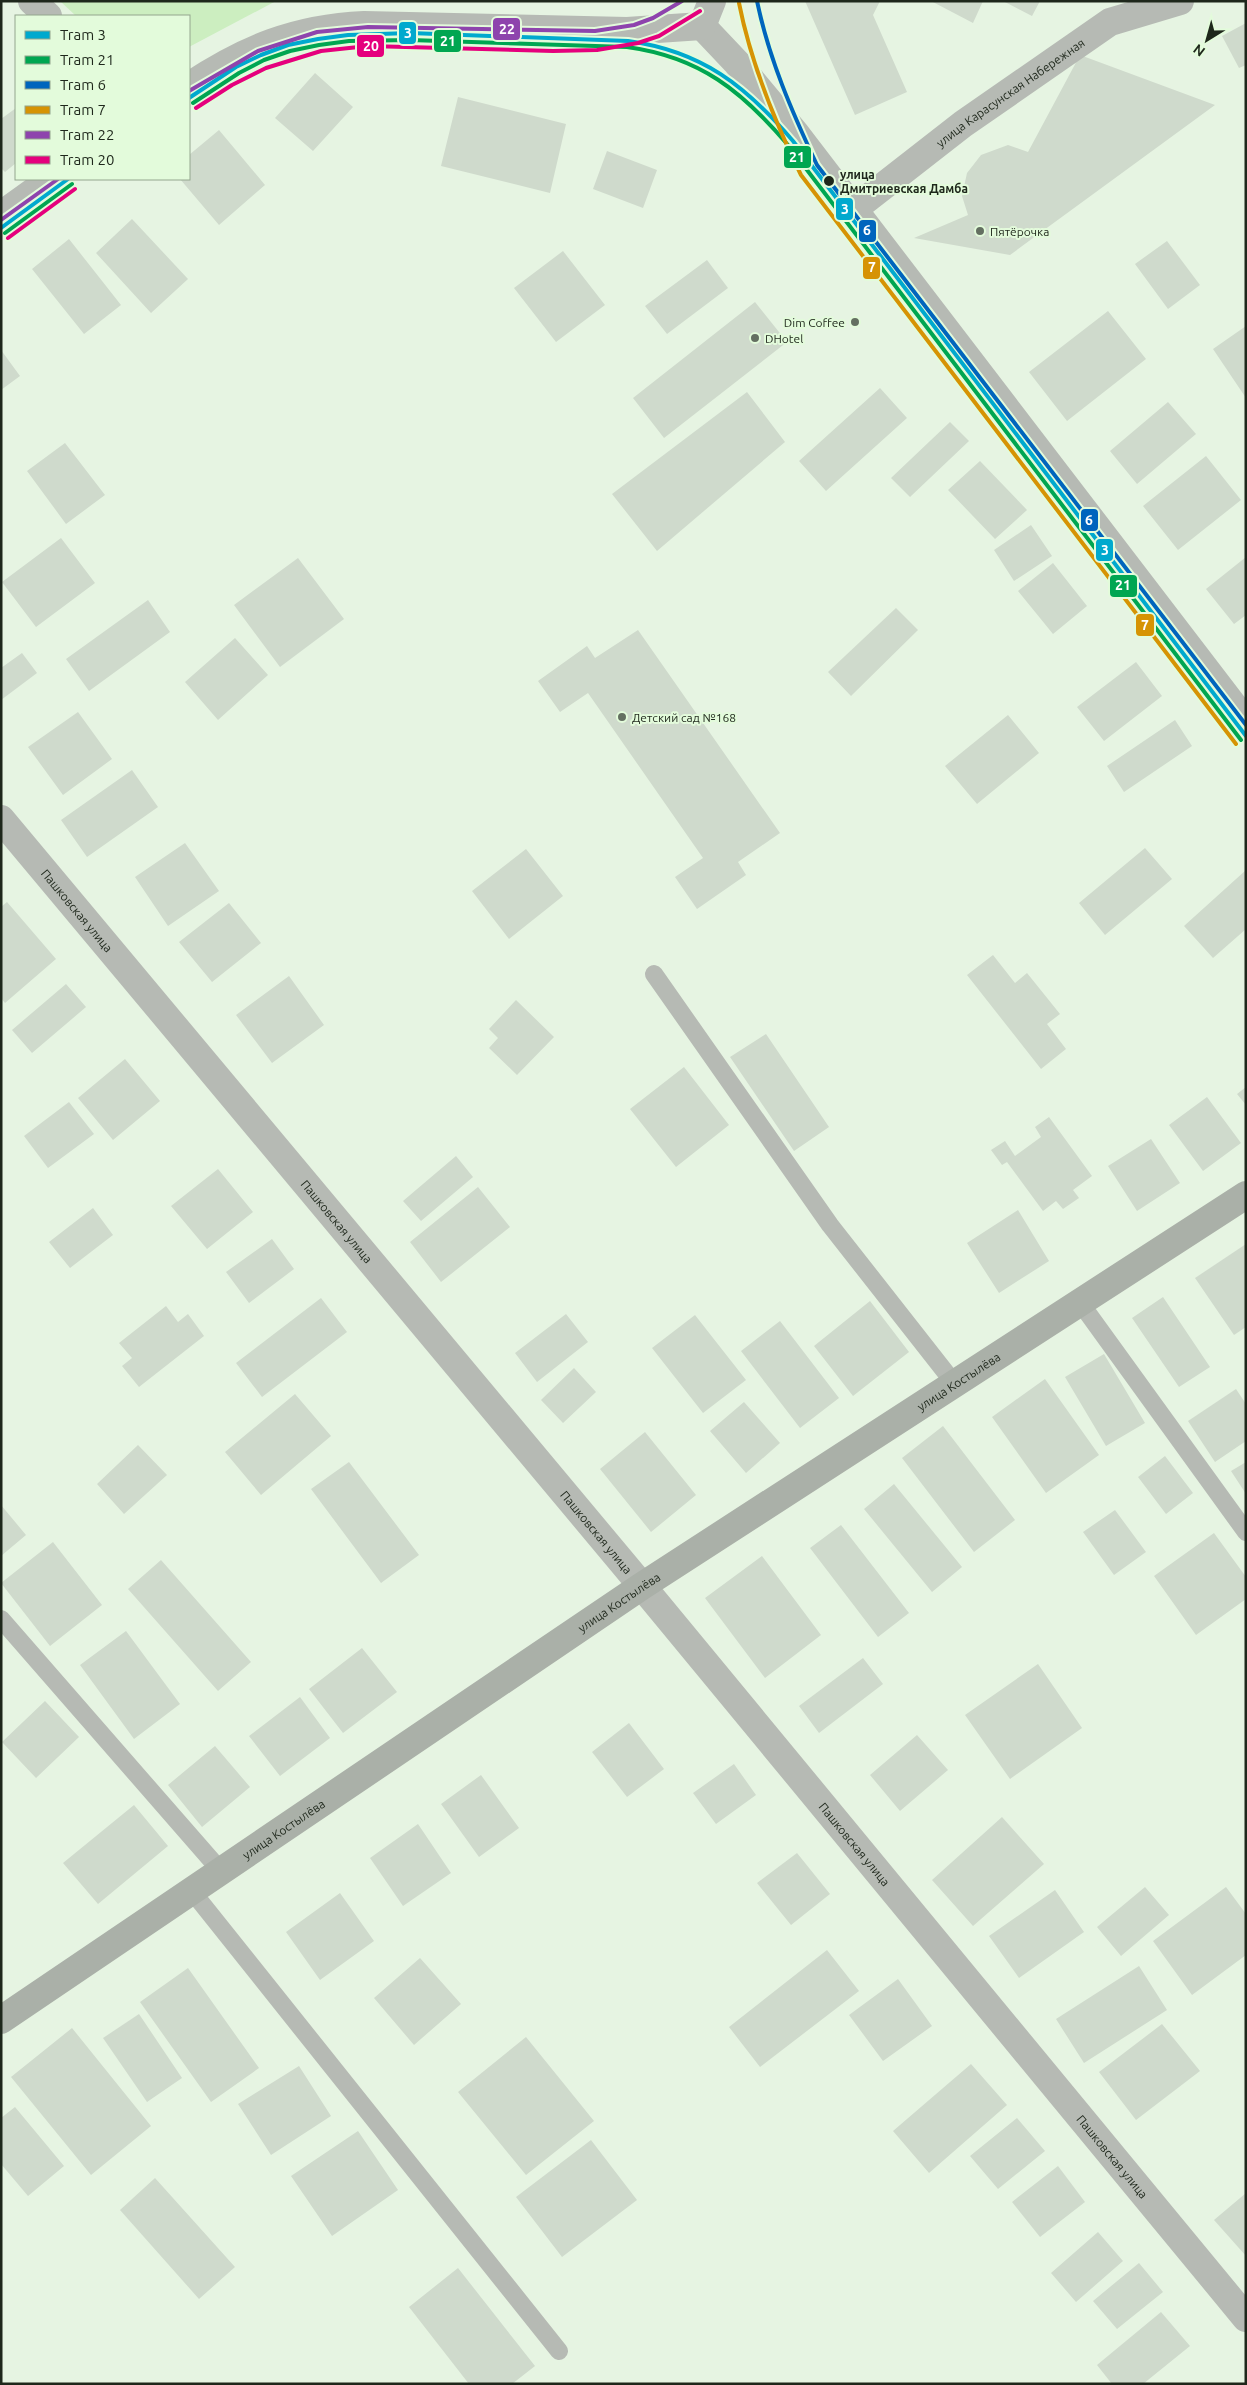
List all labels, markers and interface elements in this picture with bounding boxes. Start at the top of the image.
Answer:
legend [15,15,190,180]
north arrow [1182,15,1232,65]
line badge: 22 [492,17,521,41]
line badge: 3 [398,21,417,45]
text: 22 [499,21,515,37]
text: 3 [404,25,412,41]
text: Tram 3 [60,26,106,43]
line badge: 21 [433,29,462,53]
text: 21 [440,33,456,49]
line badge: 20 [356,34,385,58]
street label: улица Карасунская Набережная [933,35,1087,149]
text: 20 [363,38,379,54]
text: N [1190,41,1208,60]
text: Tram 21 [60,51,115,68]
text: Tram 6 [60,76,106,93]
text: Tram 7 [60,101,106,118]
text: Tram 22 [60,126,115,143]
line badge: 21 [783,145,812,169]
text: 21 [789,149,805,165]
text: Tram 20 [60,151,115,168]
place label: улица Дмитриевская Дамба [840,168,968,195]
marker: улица Дмитриевская Дамба [822,174,836,188]
line badge: 3 [835,197,854,221]
text: 3 [841,201,849,217]
line badge: 6 [858,219,877,243]
text: 6 [863,222,871,238]
marker: Пятёрочка [974,225,986,237]
place label: Пятёрочка [990,225,1049,238]
line badge: 7 [862,256,881,280]
text: 7 [868,259,876,275]
place label: Dim Coffee [784,316,845,329]
marker: Dim Coffee [849,316,861,328]
marker: DHotel [749,332,761,344]
place label: DHotel [765,332,803,345]
line badge: 6 [1080,508,1099,532]
text: 6 [1085,512,1093,528]
line badge: 3 [1095,538,1114,562]
text: 3 [1101,542,1109,558]
line badge: 21 [1109,574,1138,598]
text: 21 [1115,577,1131,593]
line badge: 7 [1135,613,1155,637]
text: 7 [1141,617,1149,633]
marker: Детский сад №168 [616,711,628,723]
place label: Детский сад №168 [632,711,736,724]
street label: Пашковская улица [39,866,116,954]
street label: Пашковская улица [299,1177,375,1265]
street label: улица Костылёва [914,1350,1002,1413]
street label: Пашковская улица [558,1488,635,1576]
street label: улица Костылёва [575,1570,662,1634]
street label: улица Костылёва [240,1796,327,1861]
street label: Пашковская улица [817,1800,893,1888]
street label: Пашковская улица [1075,2112,1151,2201]

